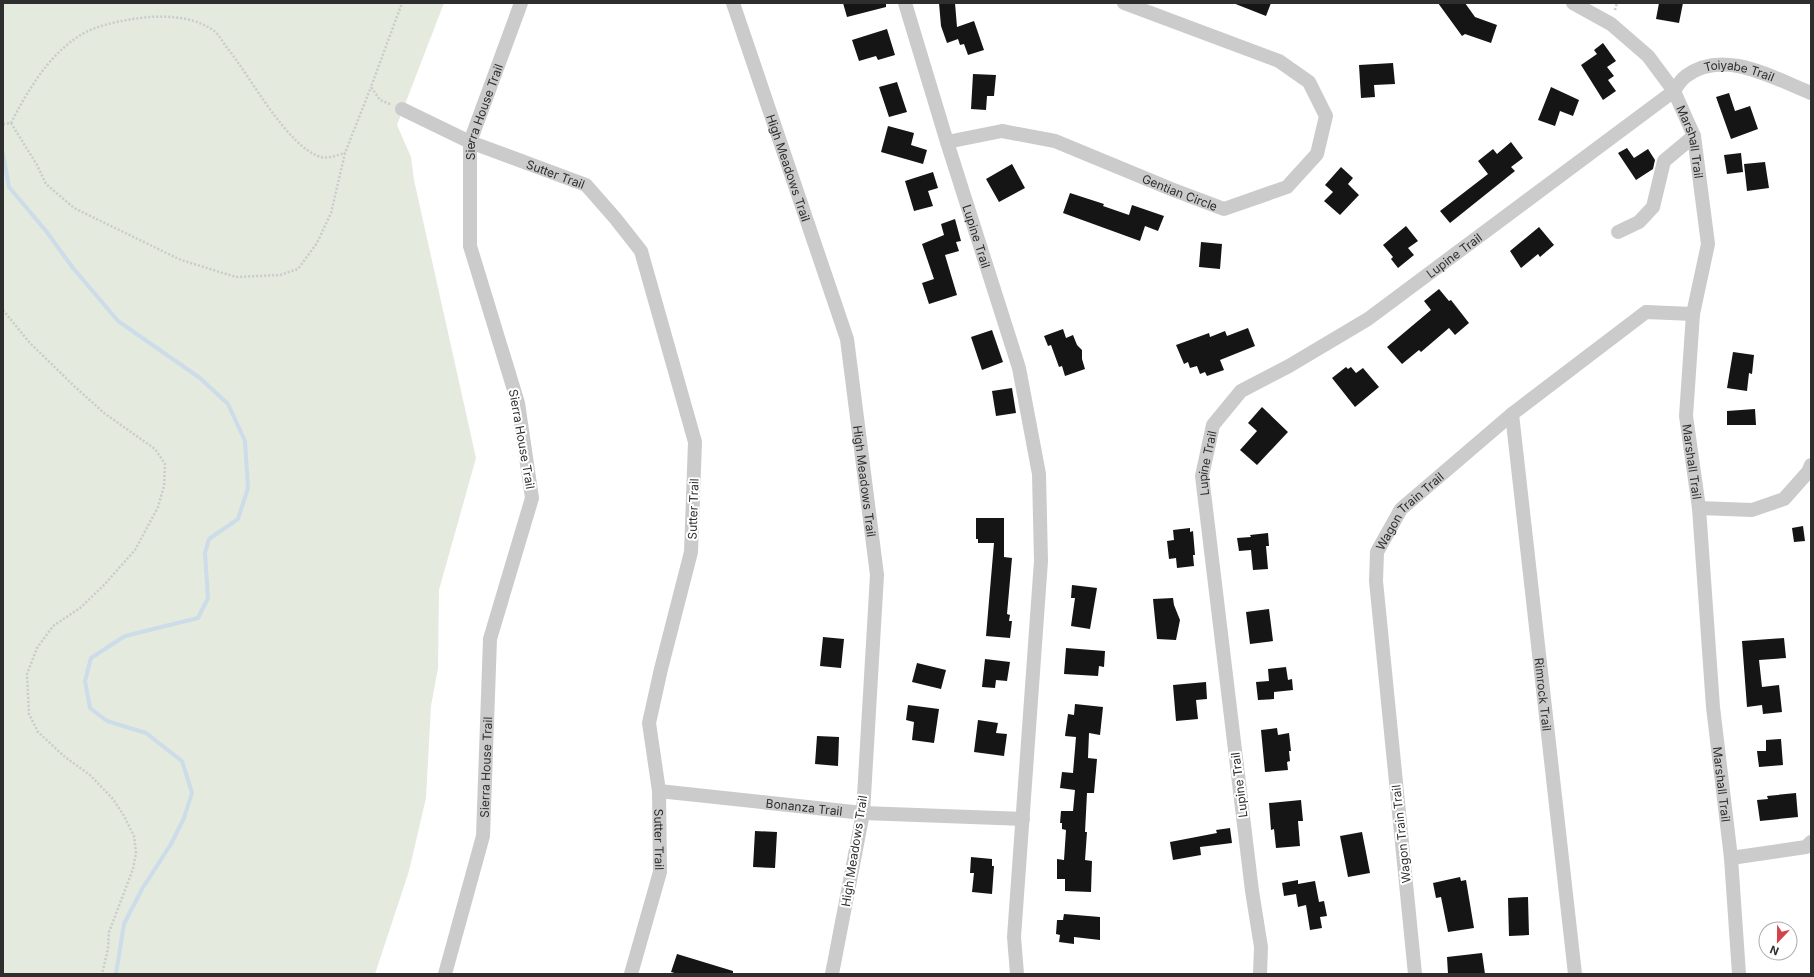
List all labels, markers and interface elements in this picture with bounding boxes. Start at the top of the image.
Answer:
street label: Toiyabe Trail [1702,57,1777,84]
street label: Sierra House Trail [463,62,506,160]
street label: Marshall Trail [1674,103,1707,179]
street label: High Meadows Trail [764,112,814,223]
street label: Sutter Trail [524,156,587,191]
street label: Gentian Circle [1140,170,1220,213]
street label: Lupine Trail [960,203,994,270]
street label: Lupine Trail [1423,229,1485,281]
street label: Sierra House Trail [506,388,538,490]
street label: Marshall Trail [1680,423,1705,500]
street label: High Meadows Trail [851,424,880,538]
street label: Lupine Trail [1194,429,1219,496]
street label: Wagon Train Trail [1372,469,1446,553]
street label: Sutter Trail [684,478,702,540]
street label: Rimrock Trail [1532,657,1555,732]
street label: Sierra House Trail [476,716,495,818]
street label: Marshall Trail [1710,746,1734,823]
street label: Lupine Trail [1228,751,1250,819]
street label: Wagon Train Trail [1388,784,1414,884]
street label: High Meadows Trail [838,794,870,908]
street label: Bonanza Trail [765,795,843,818]
street label: Sutter Trail [652,809,667,870]
north arrow [1758,921,1798,961]
text: N [1768,942,1781,958]

